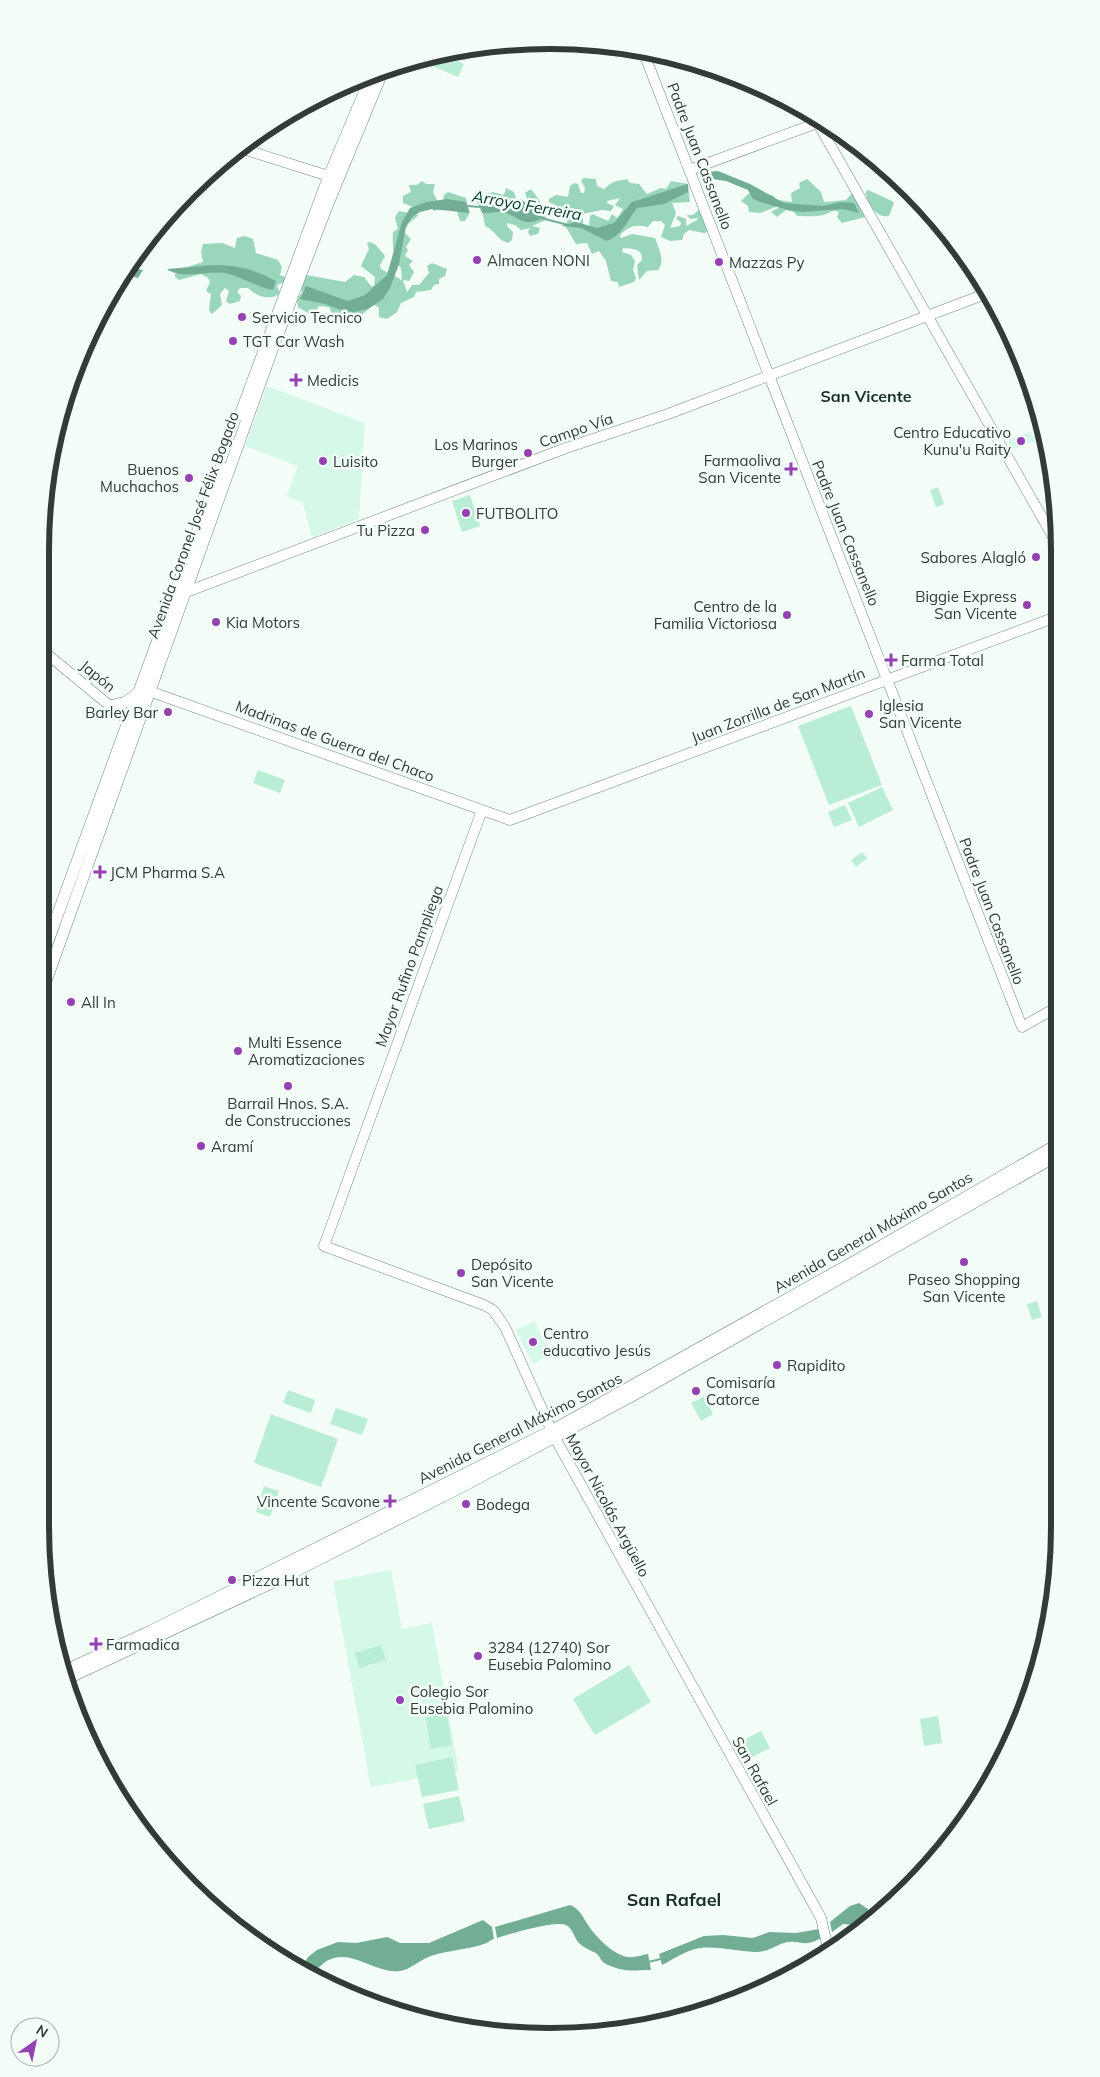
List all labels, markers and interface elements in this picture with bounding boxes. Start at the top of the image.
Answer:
street label: Padre Juan Cassanello [663,80,737,232]
water label: Arroyo Ferreira [470,185,584,225]
place label: Almacen NONI [487,251,590,270]
place label: Mazzas Py [729,253,804,272]
marker: Almacen NONI [471,254,483,266]
marker: Mazzas Py [713,256,725,268]
place label: Servicio Tecnico [252,308,362,327]
marker: Servicio Tecnico [236,311,248,323]
place label: TGT Car Wash [243,332,345,351]
marker: TGT Car Wash [227,335,239,347]
place label: Medicis [307,371,359,390]
marker: Medicis [289,373,303,387]
district label: San Vicente [820,386,912,406]
street label: Avenida Coronel José Félix Bogado [143,409,243,641]
street label: Campo Vía [537,409,615,451]
place label: Centro Educativo Kunu'u Raity [893,423,1011,459]
place label: Los Marinos Burger [434,435,519,471]
marker: Centro Educativo Kunu'u Raity [1015,435,1027,447]
marker: Los Marinos Burger [522,447,534,459]
place label: Farmaoliva San Vicente [698,451,781,487]
place label: Luisito [333,452,378,471]
marker: Luisito [317,455,329,467]
street label: Padre Juan Cassanello [808,457,884,609]
place label: Buenos Muchachos [100,460,179,496]
marker: Farmaoliva San Vicente [785,463,797,475]
marker: Buenos Muchachos [183,472,195,484]
place label: FUTBOLITO [476,504,558,523]
marker: FUTBOLITO [460,507,472,519]
place label: Tu Pizza [357,521,415,540]
marker: Tu Pizza [419,524,431,536]
place label: Sabores Alagló [920,548,1026,567]
marker: Sabores Alagló [1030,551,1042,563]
place label: Biggie Express San Vicente [915,587,1017,623]
place label: Centro de la Familia Victoriosa [654,597,777,633]
marker: Biggie Express San Vicente [1021,599,1033,611]
marker: Centro de la Familia Victoriosa [781,609,793,621]
place label: Kia Motors [226,613,300,632]
marker: Kia Motors [210,616,222,628]
place label: Farma Total [901,651,984,670]
marker: Farma Total [885,654,897,666]
street label: Japón [76,656,120,696]
street label: Juan Zorrilla de San Martín [688,663,868,747]
street label: Madrinas de Guerra del Chaco [233,696,437,786]
place label: Iglesia San Vicente [879,696,962,732]
place label: Barley Bar [85,703,159,722]
marker: Barley Bar [162,706,174,718]
marker: Iglesia San Vicente [863,708,875,720]
street label: Padre Juan Cassanello [955,835,1029,987]
place label: JCM Pharma S.A [110,863,225,882]
marker: JCM Pharma S.A [94,866,106,878]
street label: Mayor Rufino Pampliega [371,883,447,1049]
place label: All In [81,993,116,1012]
marker: All In [65,996,77,1008]
place label: Multi Essence Aromatizaciones [248,1033,365,1069]
marker: Multi Essence Aromatizaciones [232,1045,244,1057]
marker: Barrail Hnos. S.A. de Construcciones [282,1080,294,1092]
place label: Barrail Hnos. S.A. de Construcciones [225,1094,351,1130]
place label: Aramí [211,1137,255,1156]
marker: Aramí [195,1140,207,1152]
street label: Avenida General Máximo Santos [770,1167,976,1297]
place label: Depósito San Vicente [471,1255,554,1291]
marker: Paseo Shopping San Vicente [958,1256,970,1268]
marker: Depósito San Vicente [455,1267,467,1279]
place label: Paseo Shopping San Vicente [908,1270,1020,1306]
place label: Centro educativo Jesús [543,1324,651,1360]
marker: Centro educativo Jesús [527,1336,539,1348]
place label: Rapidito [787,1356,845,1375]
marker: Rapidito [771,1359,783,1371]
street label: Avenida General Máximo Santos [415,1368,625,1488]
place label: Comisaría Catorce [706,1373,776,1409]
marker: Comisaría Catorce [690,1385,702,1397]
street label: Mayor Nicolás Argüello [562,1430,654,1580]
place label: Vincente Scavone [257,1492,380,1511]
marker: Vincente Scavone [384,1495,396,1507]
place label: Bodega [476,1495,530,1514]
marker: Bodega [460,1498,472,1510]
place label: Pizza Hut [242,1571,309,1590]
marker: Pizza Hut [226,1574,238,1586]
place label: Farmadica [106,1635,180,1654]
marker: Farmadica [90,1638,102,1650]
place label: 3284 (12740) Sor Eusebia Palomino [488,1638,611,1674]
marker: 3284 (12740) Sor Eusebia Palomino [472,1650,484,1662]
place label: Colegio Sor Eusebia Palomino [410,1682,533,1718]
marker: Colegio Sor Eusebia Palomino [394,1694,406,1706]
street label: San Rafael [728,1733,782,1809]
district label: San Rafael [627,1888,721,1911]
north arrow [10,2017,60,2067]
text: N [33,2021,51,2042]

